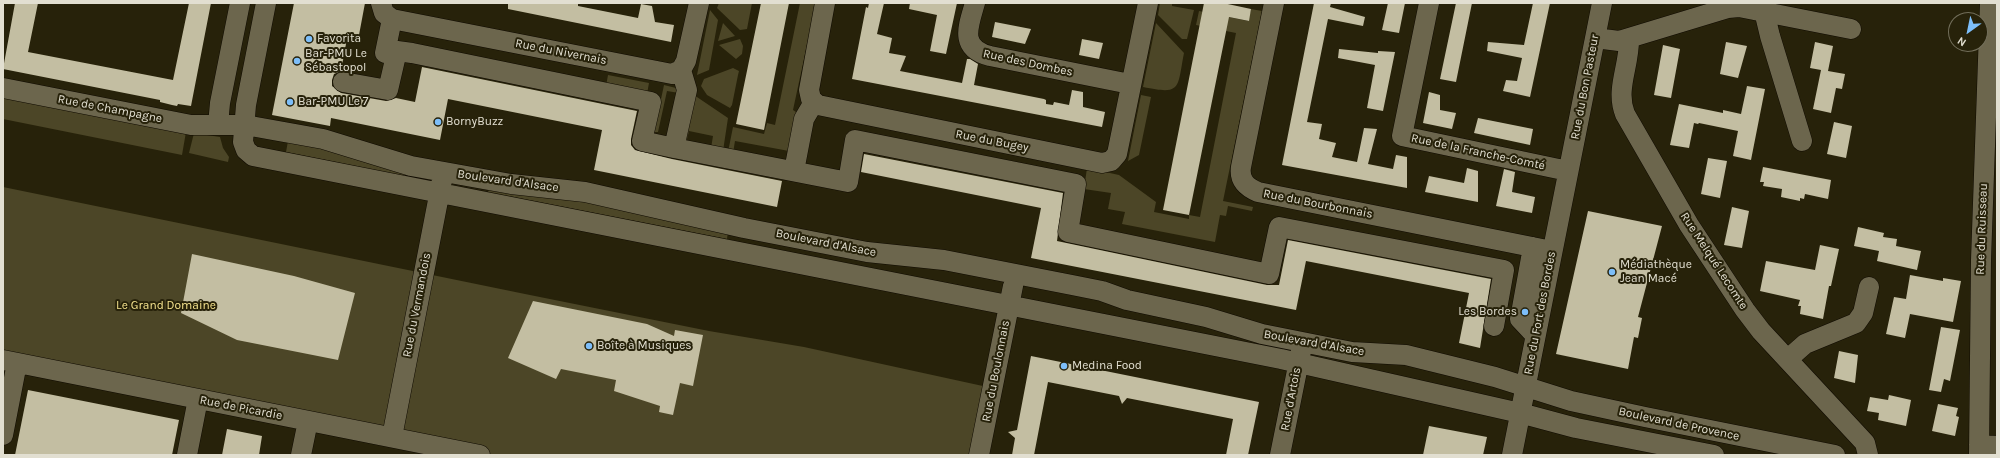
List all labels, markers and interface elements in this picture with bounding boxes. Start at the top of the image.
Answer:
north arrow [1948,12,1988,52]
place label: Favorita [317,32,361,46]
street label: Rue du Bon Pasteur [1568,33,1602,141]
marker: Favorita [304,34,314,44]
text: N [1955,34,1969,49]
street label: Rue du Nivernais [514,36,608,68]
street label: Rue des Dombes [982,46,1074,80]
place label: Bar-PMU Le Sébastopol [305,47,367,75]
marker: Bar-PMU Le Sébastopol [292,56,302,66]
street label: Rue de Champagne [57,92,163,126]
place label: Bar-PMU Le 7 [298,95,368,109]
marker: Bar-PMU Le 7 [285,97,295,107]
place label: BornyBuzz [446,115,503,129]
marker: BornyBuzz [433,117,443,127]
street label: Rue du Bugey [954,127,1030,155]
street label: Rue de la Franche-Comté [1410,131,1546,173]
street label: Boulevard d'Alsace [456,167,560,195]
street label: Rue du Ruisseau [1973,183,1991,275]
street label: Rue du Bourbonnais [1262,186,1374,222]
street label: Rue Melqué Lecomte [1677,210,1751,312]
street label: Boulevard d'Alsace [775,226,877,260]
street label: Rue du Fort des Bordes [1521,250,1559,376]
street label: Rue du Vermandois [400,251,434,359]
place label: Médiathèque Jean Macé [1620,258,1692,286]
marker: Médiathèque Jean Macé [1607,267,1617,277]
park label: Le Grand Domaine [116,299,216,313]
place label: Les Bordes [1458,305,1517,319]
marker: Les Bordes [1520,307,1530,317]
street label: Rue du Boulonnais [979,319,1013,423]
street label: Boulevard d'Alsace [1263,327,1365,359]
place label: Boîte à Musiques [597,339,692,353]
marker: Boîte à Musiques [584,341,594,351]
place label: Medina Food [1072,359,1142,373]
marker: Medina Food [1059,361,1069,371]
street label: Rue d'Artois [1278,366,1304,432]
street label: Rue de Picardie [198,393,284,423]
street label: Boulevard de Provence [1617,404,1741,444]

